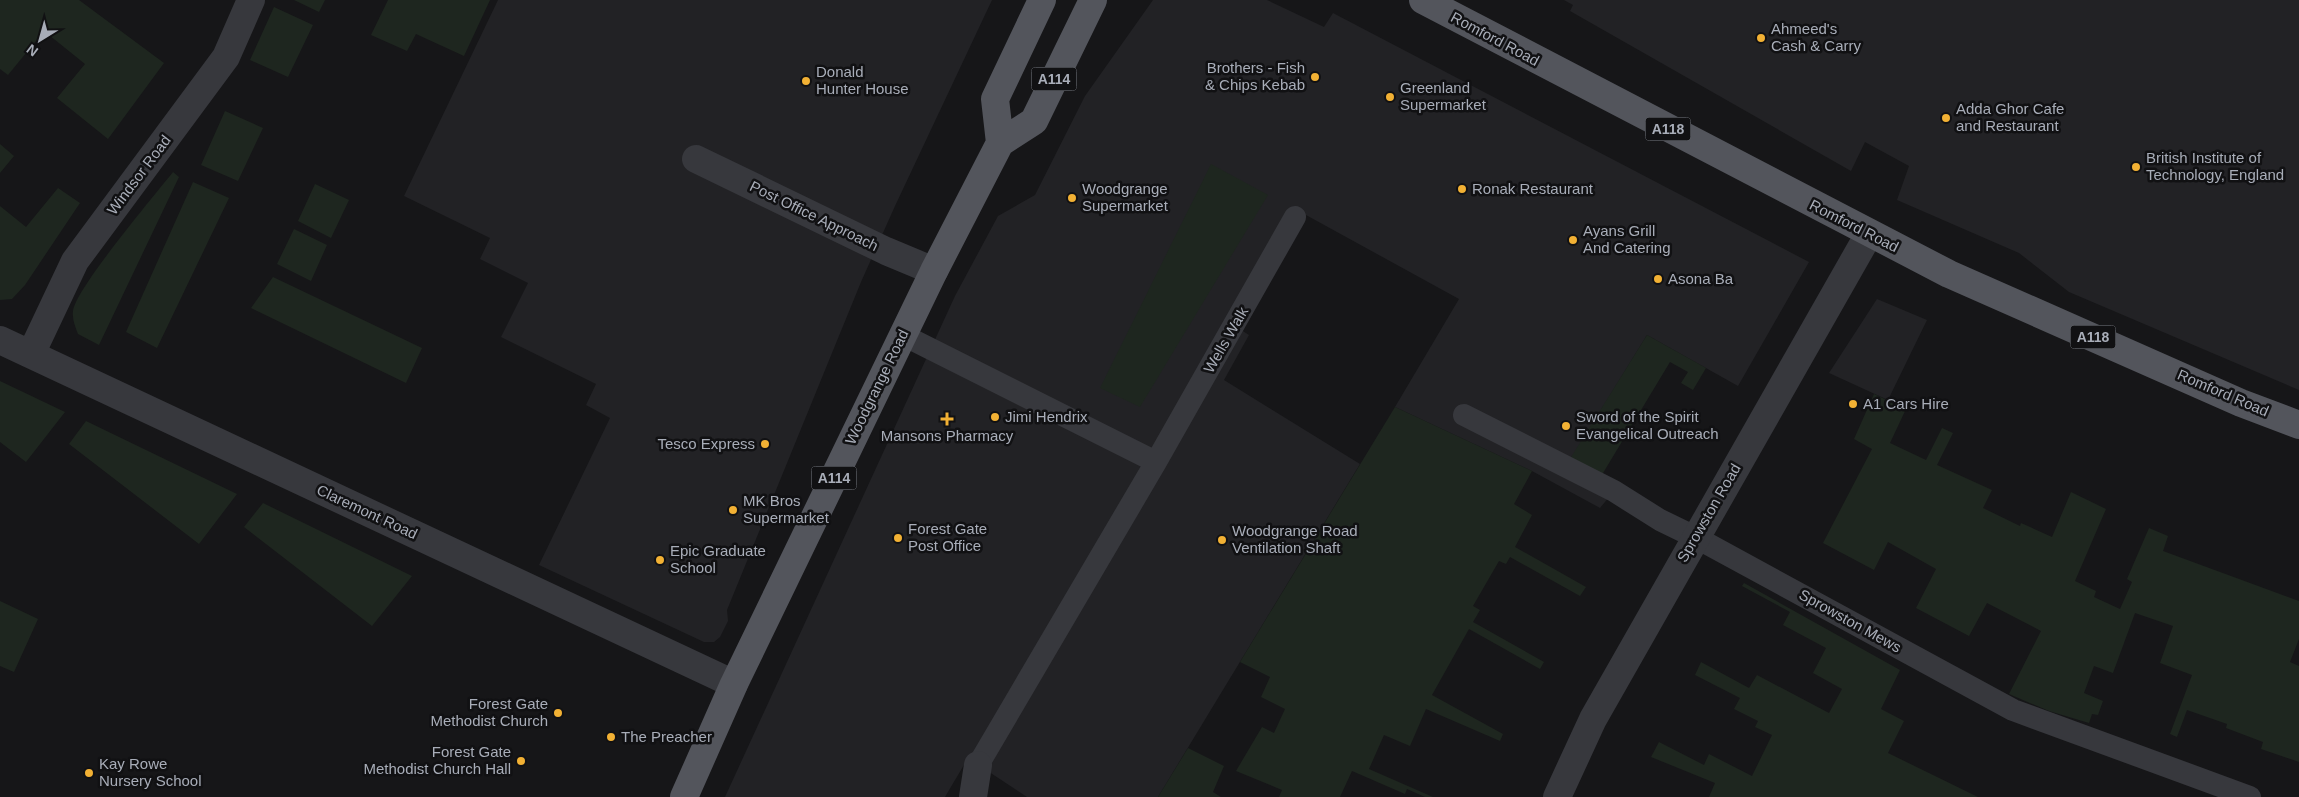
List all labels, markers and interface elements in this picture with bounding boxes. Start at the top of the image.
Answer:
street label: Romford Road [1448,8,1542,69]
north arrow [15,15,65,65]
place label: Ahmeed's Cash & Carry [1771,20,1862,54]
marker: Ahmeed's Cash & Carry [1755,32,1767,44]
text: N [23,41,41,60]
place label: Brothers - Fish & Chips Kebab [1205,59,1305,93]
place label: Donald Hunter House [816,63,909,97]
road number: A114 [1032,68,1076,90]
marker: Brothers - Fish & Chips Kebab [1309,71,1321,83]
marker: Donald Hunter House [800,75,812,87]
place label: Greenland Supermarket [1400,79,1487,113]
marker: Greenland Supermarket [1384,91,1396,103]
place label: Adda Ghor Cafe and Restaurant [1956,100,2064,134]
marker: Adda Ghor Cafe and Restaurant [1940,112,1952,124]
road number: A118 [1646,118,1690,140]
street label: Windsor Road [103,132,174,218]
place label: British Institute of Technology, England [2146,149,2284,183]
marker: British Institute of Technology, England [2130,161,2142,173]
street label: Post Office Approach [747,177,881,254]
place label: Woodgrange Supermarket [1082,180,1169,214]
place label: Ronak Restaurant [1472,180,1594,197]
marker: Ronak Restaurant [1456,183,1468,195]
marker: Woodgrange Supermarket [1066,192,1078,204]
street label: Romford Road [1807,196,1902,255]
place label: Ayans Grill And Catering [1583,222,1671,256]
marker: Ayans Grill And Catering [1567,234,1579,246]
place label: Asona Ba [1668,270,1734,287]
marker: Asona Ba [1652,273,1664,285]
street label: Wells Walk [1200,303,1252,376]
road number: A118 [2070,326,2116,348]
street label: Woodgrange Road [841,327,912,447]
street label: Romford Road [2175,366,2271,419]
place label: A1 Cars Hire [1863,395,1949,412]
marker: A1 Cars Hire [1847,398,1859,410]
place label: Jimi Hendrix [1005,408,1088,425]
place label: Sword of the Spirit Evangelical Outreach [1576,408,1719,442]
marker: Jimi Hendrix [989,411,1001,423]
marker: Mansons Pharmacy [941,413,953,425]
marker: Sword of the Spirit Evangelical Outreach [1560,420,1572,432]
place label: Mansons Pharmacy [881,427,1014,444]
place label: Tesco Express [657,435,755,452]
marker: Tesco Express [759,438,771,450]
street label: Sprowston Road [1673,460,1744,565]
road number: A114 [812,466,856,489]
street label: Claremont Road [314,481,420,542]
place label: MK Bros Supermarket [743,492,830,526]
marker: MK Bros Supermarket [727,504,739,516]
place label: Forest Gate Post Office [908,520,987,554]
place label: Woodgrange Road Ventilation Shaft [1232,522,1358,556]
marker: Forest Gate Post Office [892,532,904,544]
marker: Woodgrange Road Ventilation Shaft [1216,534,1228,546]
place label: Epic Graduate School [670,542,766,576]
marker: Epic Graduate School [654,554,666,566]
street label: Sprowston Mews [1796,585,1904,656]
place label: Forest Gate Methodist Church [430,695,548,729]
marker: Forest Gate Methodist Church [552,707,564,719]
place label: The Preacher [621,728,712,745]
marker: The Preacher [605,731,617,743]
place label: Forest Gate Methodist Church Hall [363,743,511,777]
place label: Kay Rowe Nursery School [99,755,202,789]
marker: Forest Gate Methodist Church Hall [515,755,527,767]
marker: Kay Rowe Nursery School [83,767,95,779]

